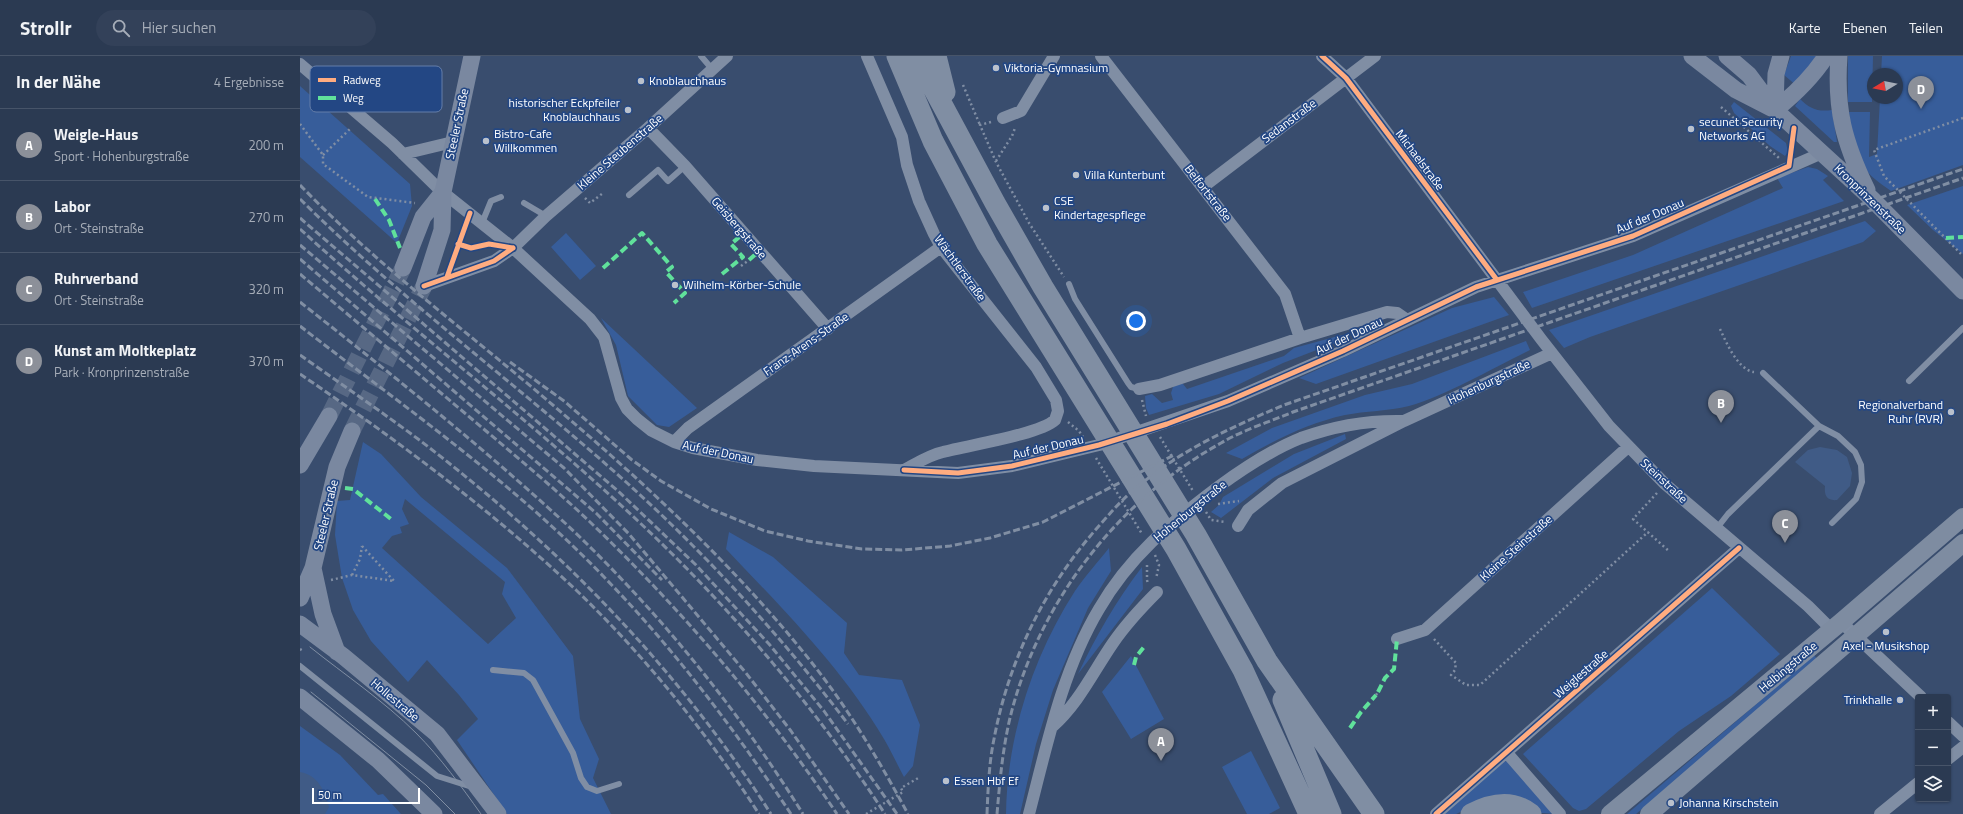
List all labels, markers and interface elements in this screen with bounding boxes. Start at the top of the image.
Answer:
search box [96,10,376,46]
text: Strollr [20,13,72,42]
text: Hier suchen [142,16,216,39]
icon: search [110,17,132,39]
text: Karte [1789,17,1821,38]
text: Ebenen [1843,17,1887,38]
text: Teilen [1909,17,1943,38]
place label: Viktoria-Gymnasium [1004,58,1108,77]
marker: Viktoria-Gymnasium [991,63,1001,73]
legend [310,66,442,112]
north arrow [1867,68,1903,104]
text: In der Nähe [16,69,101,95]
place label: Knoblauchhaus [649,71,727,90]
text: 4 Ergebnisse [214,72,284,92]
text: Radweg [343,72,381,88]
marker: Knoblauchhaus [636,76,646,86]
pin: D [1908,76,1934,109]
street label: Steeler Straße [440,87,473,161]
text: Weg [343,90,364,106]
place label: historischer Eckpfeiler Knoblauchhaus [509,93,620,126]
street label: Sedanstraße [1257,94,1320,148]
marker: historischer Eckpfeiler Knoblauchhaus [623,105,633,115]
street label: Kleine Steubenstraße [573,109,667,194]
place label: secunet Security Networks AG [1699,112,1783,145]
text: Weigle-Haus [54,123,138,146]
place label: Bistro-Cafe Willkommen [494,124,557,157]
marker: secunet Security Networks AG [1686,124,1696,134]
street label: Michaelstraße [1391,125,1450,194]
text: A [25,135,33,155]
text: 200 m [248,135,284,155]
marker: Bistro-Cafe Willkommen [481,136,491,146]
text: Sport · Hohenburgstraße [54,146,189,166]
street label: Kronprinzenstraße [1830,159,1911,238]
street label: Belfortstraße [1180,160,1237,225]
place label: Villa Kunterbunt [1084,165,1166,184]
marker: Villa Kunterbunt [1071,170,1081,180]
place label: CSE Kindertagespflege [1054,191,1146,224]
street label: Geisbergstraße [707,192,772,263]
street label: Auf der Donau [1613,193,1687,238]
text: Labor [54,195,90,218]
marker: CSE Kindertagespflege [1041,203,1051,213]
text: B [25,207,33,227]
text: 270 m [248,207,284,227]
text: Ort · Steinstraße [54,218,144,238]
street label: Wächtlerstraße [930,230,991,305]
text: Ruhrverband [54,267,138,290]
place label: Wilhelm-Körber-Schule [683,275,801,294]
text: C [25,279,33,299]
text: 320 m [248,279,284,299]
marker: Wilhelm-Körber-Schule [670,280,680,290]
text: Ort · Steinstraße [54,290,144,310]
street label: Franz-Arens-Straße [759,307,852,380]
your location [1126,311,1146,331]
street label: Auf der Donau [1312,312,1386,359]
text: Kunst am Moltkeplatz [54,339,196,362]
text: D [25,351,33,371]
text: 370 m [248,351,284,371]
street label: Hohenburgstraße [1444,354,1533,409]
text: Park · Kronprinzenstraße [54,362,189,382]
pin: B [1708,390,1734,423]
place label: Regionalverband Ruhr (RVR) [1858,395,1943,428]
marker: Regionalverband Ruhr (RVR) [1946,407,1956,417]
street label: Auf der Donau [1011,429,1085,464]
street label: Auf der Donau [681,435,755,468]
street label: Steinstraße [1636,454,1692,508]
street label: Hohenburgstraße [1149,475,1230,546]
street label: Steeler Straße [308,478,343,552]
street label: Kleine Steinstraße [1475,510,1556,585]
pin: C [1772,510,1798,543]
marker: Axel - Musikshop [1881,627,1891,637]
street label: Helbingstraße [1754,636,1821,697]
place label: Axel - Musikshop [1843,636,1929,655]
street label: Weiglestraße [1549,644,1612,703]
street label: Hollestraße [367,673,424,726]
place label: Trinkhalle [1844,690,1892,709]
map controls [1915,694,1951,802]
button: + [1915,694,1951,730]
marker: Trinkhalle [1895,695,1905,705]
pin: A [1148,728,1174,761]
button: − [1915,730,1951,766]
button: layers [1915,766,1951,802]
place label: Essen Hbf Ef [954,771,1019,790]
marker: Essen Hbf Ef [941,776,951,786]
scale bar [312,786,420,805]
text: 50 m [318,787,342,803]
place label: Johanna Kirschstein [1679,793,1779,812]
marker: Johanna Kirschstein [1666,798,1676,808]

